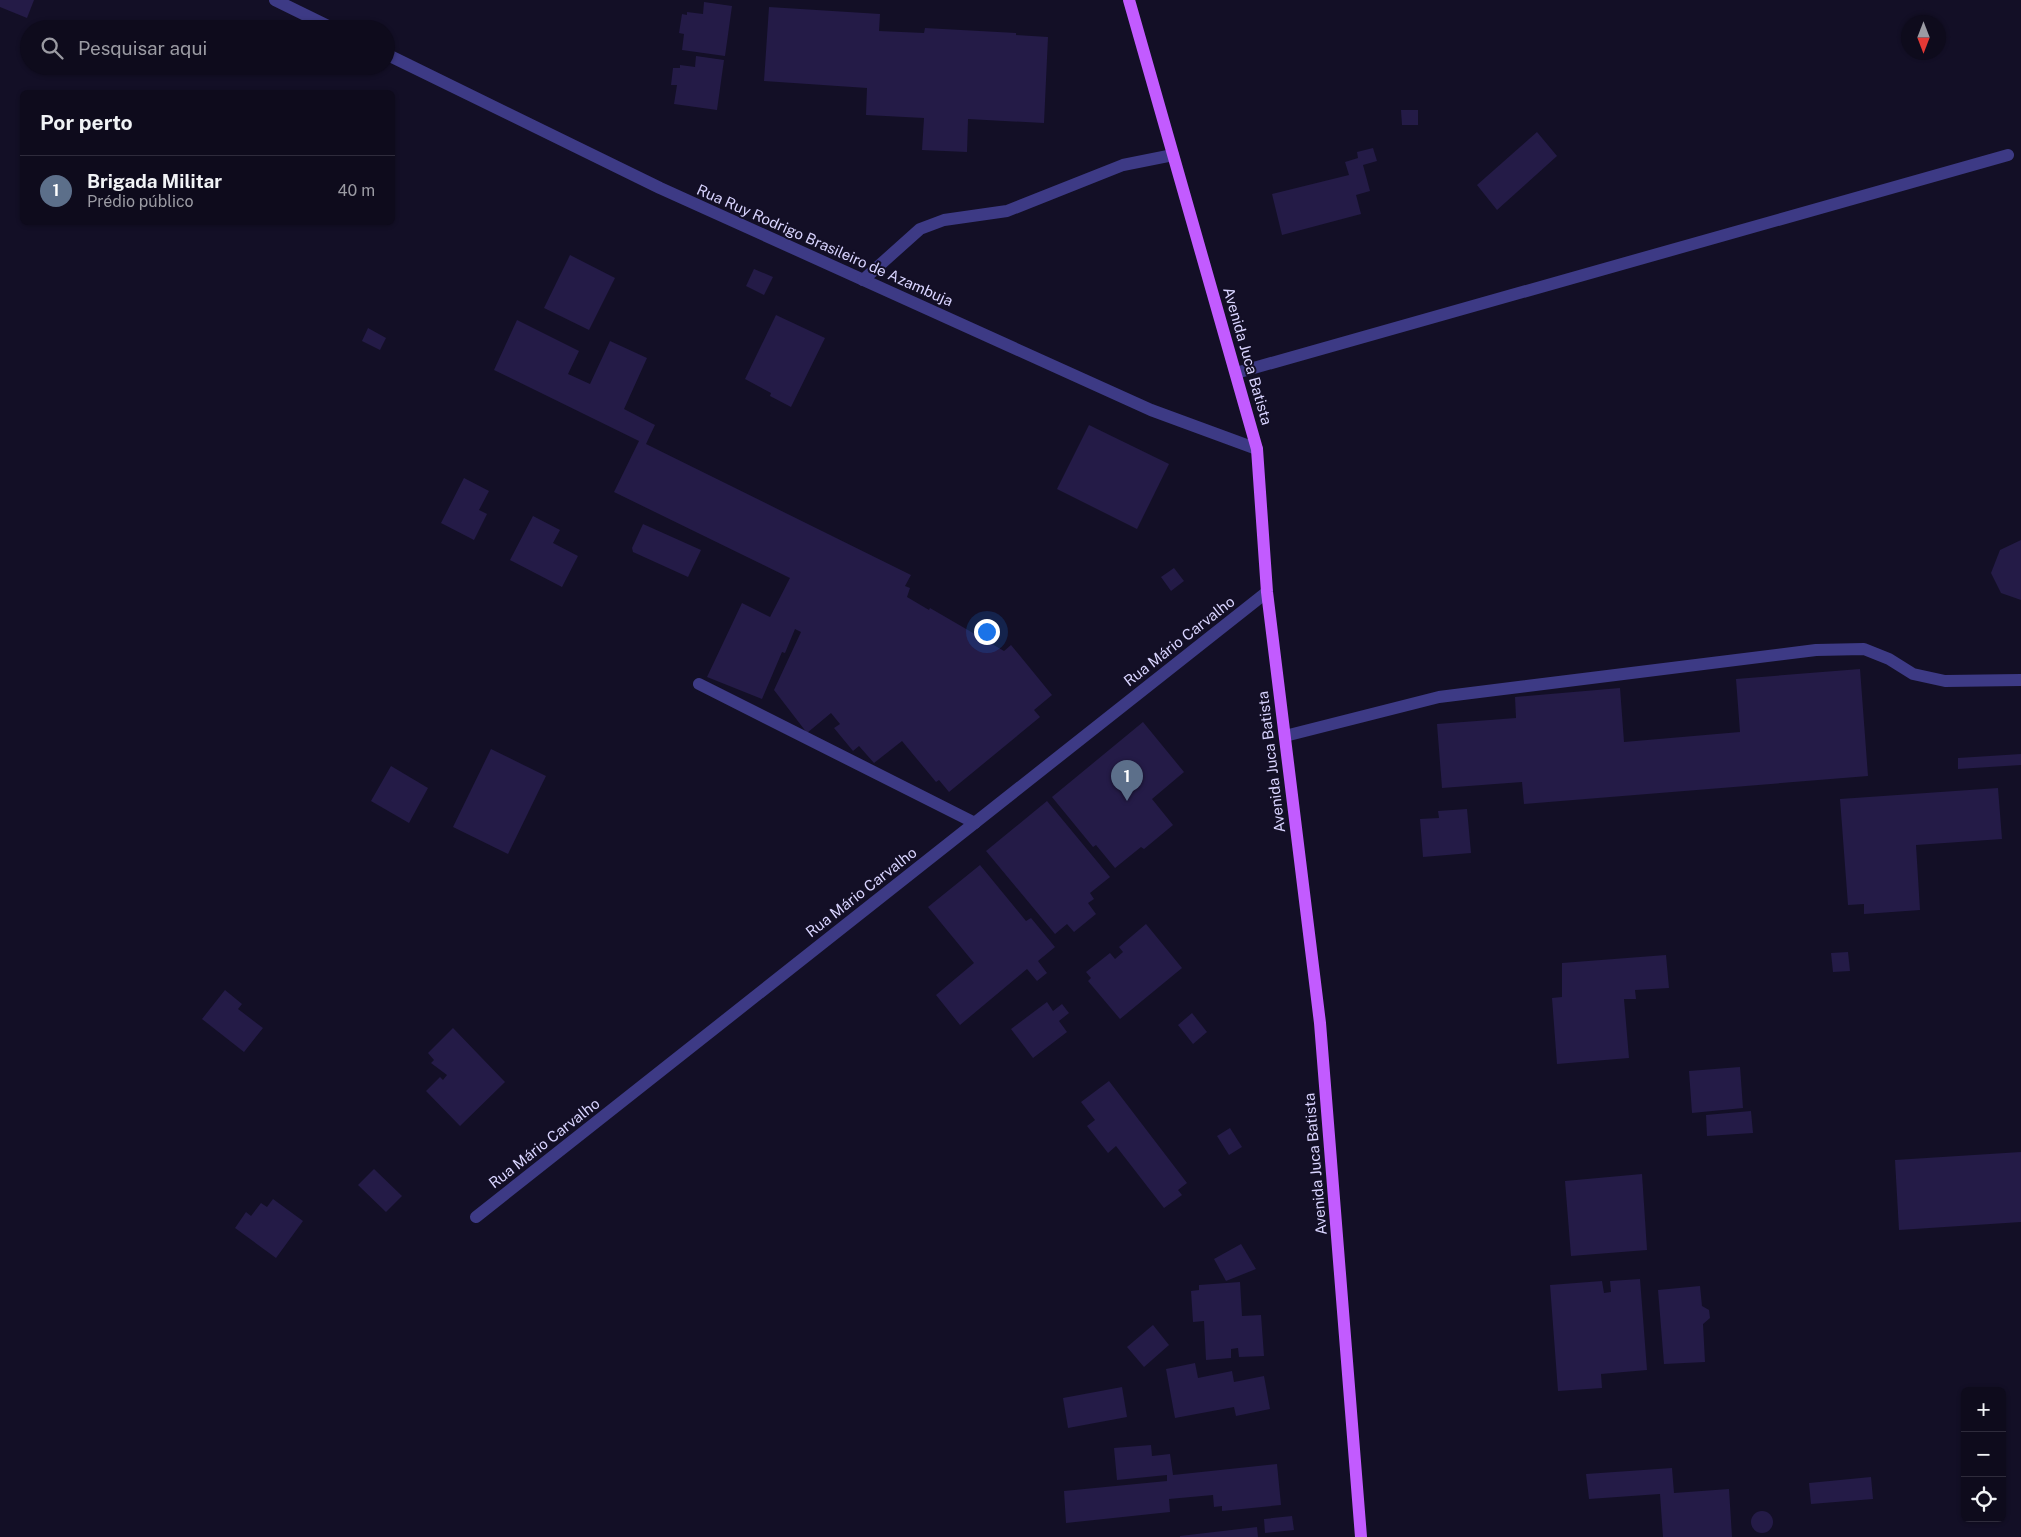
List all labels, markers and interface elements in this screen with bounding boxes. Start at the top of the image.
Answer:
north arrow [1901,15,1946,60]
search box [20,20,395,75]
icon: search [38,34,66,62]
text: Pesquisar aqui [78,37,207,59]
text: Por perto [40,110,133,135]
text: Brigada Militar [87,170,222,192]
text: 1 [53,181,59,200]
text: 40 m [337,181,375,200]
street label: Rua Ruy Rodrigo Brasileiro de Azambuja [694,181,956,309]
text: Prédio público [87,192,194,211]
street label: Avenida Juca Batista [1220,285,1276,427]
street label: Rua Mário Carvalho [1120,593,1238,689]
your location [974,619,1000,645]
street label: Avenida Juca Batista [1254,690,1288,834]
pin: 1 [1111,760,1143,801]
street label: Rua Mário Carvalho [802,844,920,940]
street label: Avenida Juca Batista [1300,1092,1330,1236]
street label: Rua Mário Carvalho [485,1095,603,1191]
map controls [1961,1387,2006,1522]
button: + [1961,1387,2006,1432]
button: − [1961,1432,2006,1477]
button: locate [1961,1477,2006,1522]

